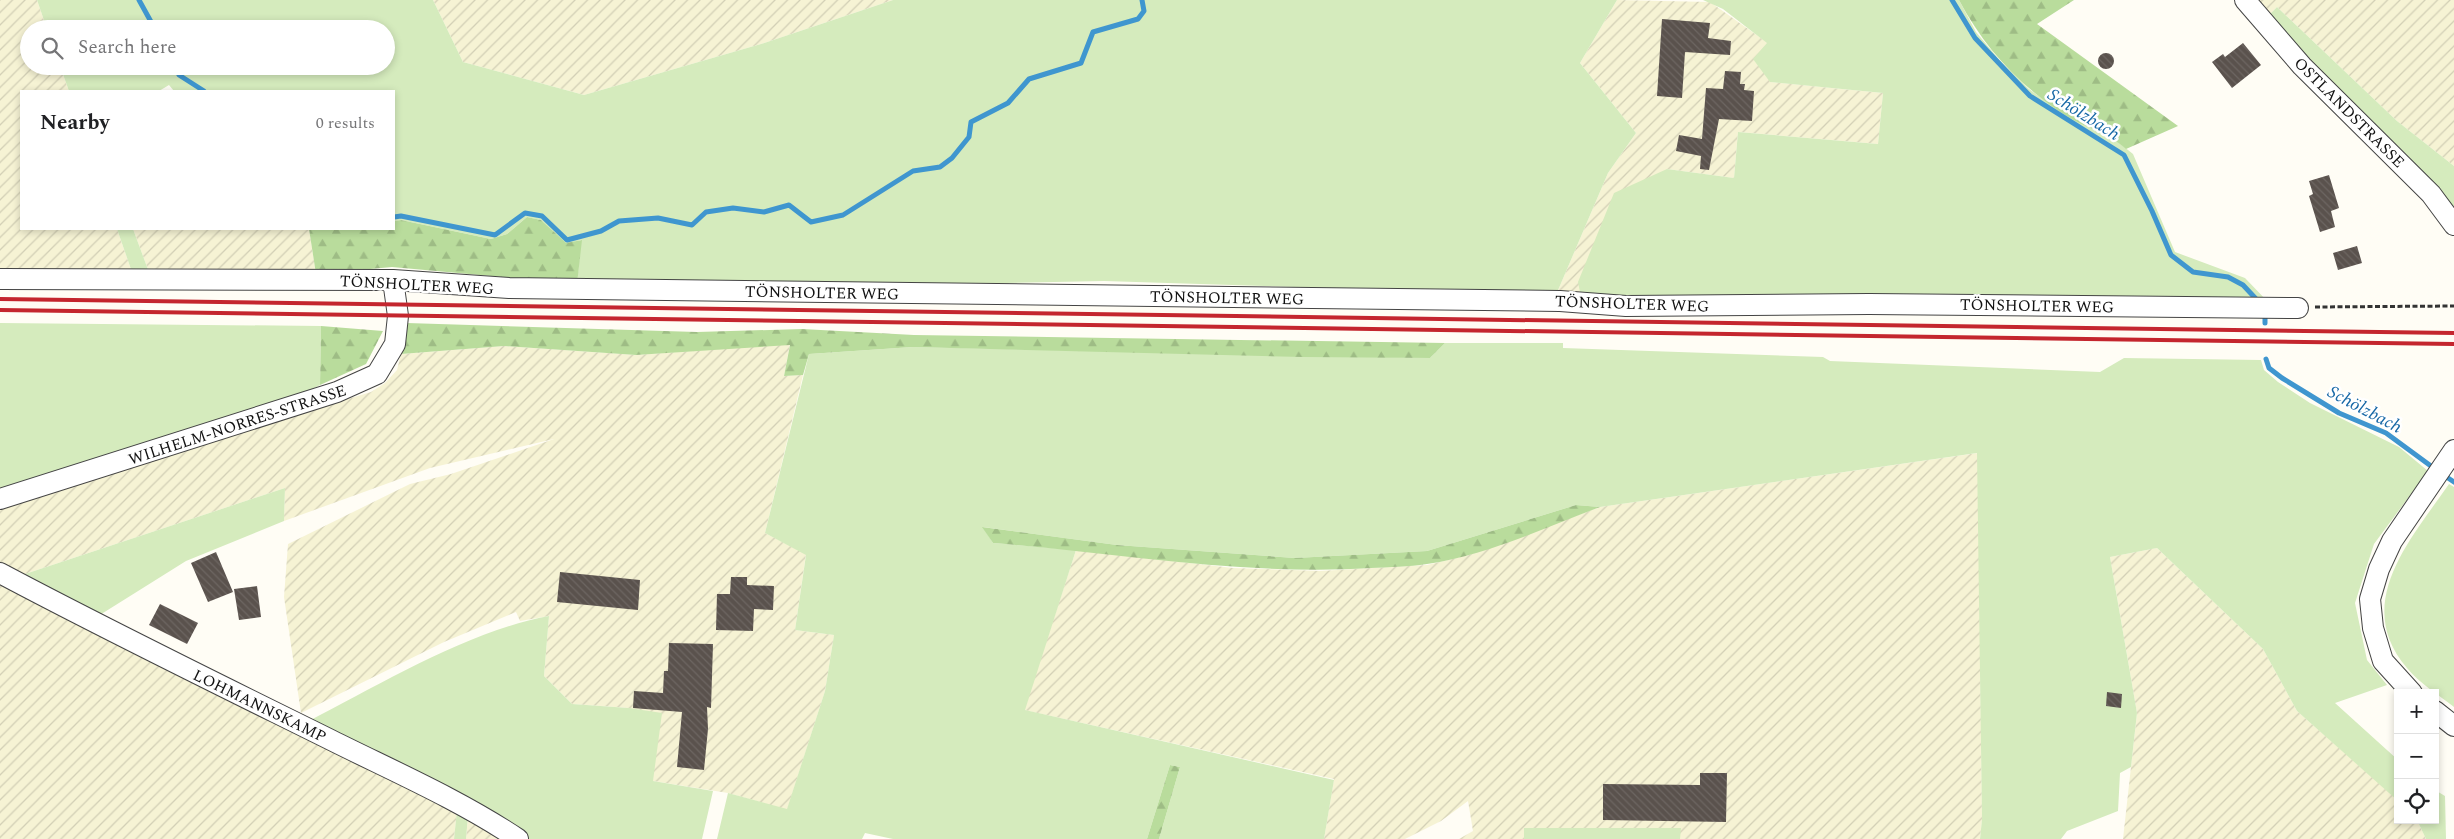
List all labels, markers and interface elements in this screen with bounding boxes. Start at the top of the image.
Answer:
search box [20,20,395,75]
text: Search here [78,33,177,62]
icon: search [38,34,66,62]
street label: OSTLANDSTRASSE [2288,52,2410,174]
water label: Schölzbach [2042,81,2125,147]
text: Nearby [40,107,110,139]
text: 0 results [316,111,375,135]
street label: TÖNSHOLTER WEG [339,269,495,301]
street label: TÖNSHOLTER WEG [745,280,899,306]
street label: TÖNSHOLTER WEG [1150,285,1304,311]
street label: TÖNSHOLTER WEG [1554,289,1710,319]
street label: TÖNSHOLTER WEG [1960,293,2114,319]
street label: WILHELM-NORRES-STRASSE [125,378,349,472]
water label: Schölzbach [2323,378,2407,440]
street label: LOHMANNSKAMP [189,663,330,749]
map controls [2394,689,2439,824]
button: + [2394,689,2439,734]
button: − [2394,734,2439,779]
button: locate [2394,779,2439,824]

